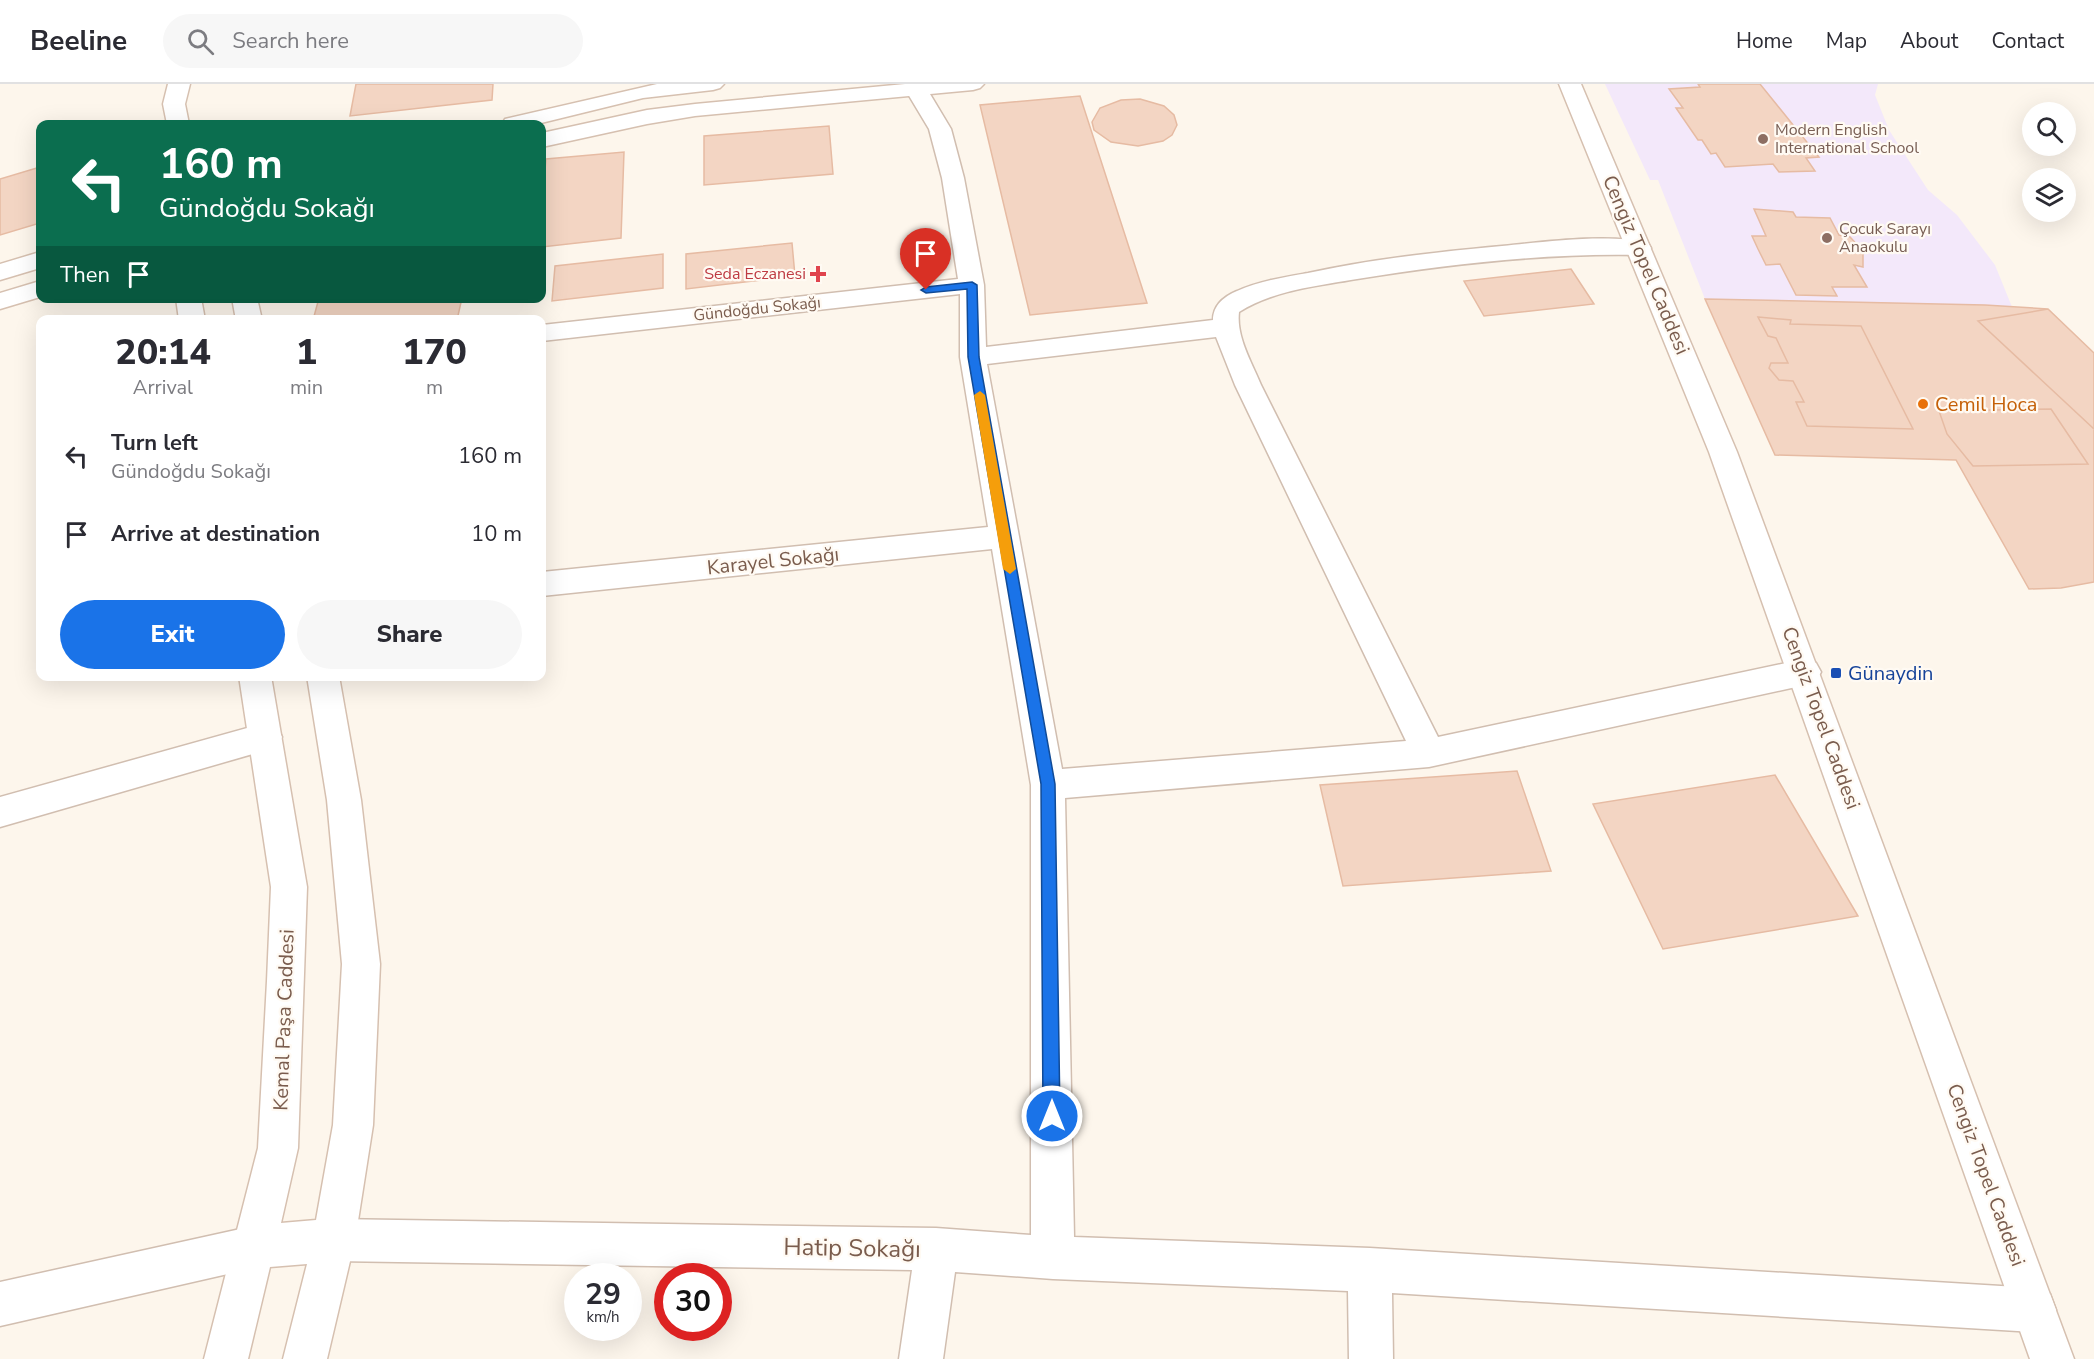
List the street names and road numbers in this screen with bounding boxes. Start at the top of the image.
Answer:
street label: Cengiz Topel Caddesi [1596,171,1696,359]
street label: Gündoğdu Sokağı [692,291,822,327]
street label: Karayel Sokağı [706,541,840,581]
street label: Cengiz Topel Caddesi [1775,623,1867,813]
street label: Kemal Paşa Caddesi [267,929,301,1111]
street label: Cengiz Topel Caddesi [1940,1080,2032,1270]
street label: Hatip Sokağı [783,1231,921,1265]

